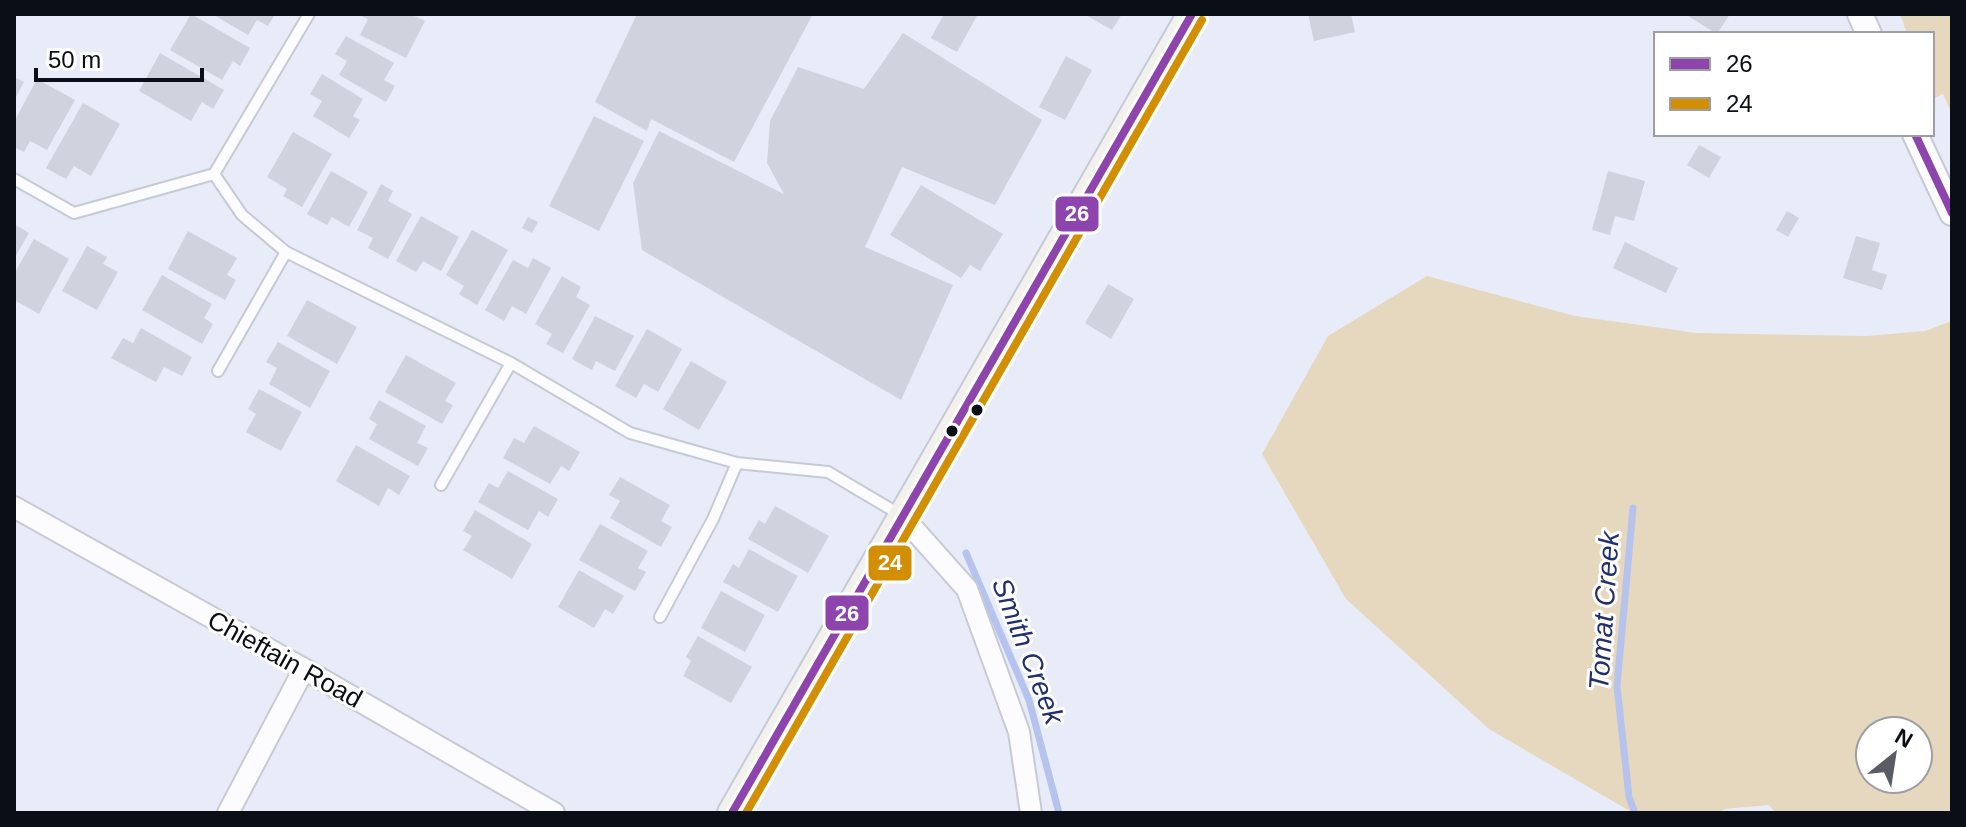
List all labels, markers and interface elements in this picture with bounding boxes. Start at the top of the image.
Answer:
scale bar [36,32,202,82]
legend [1654,32,1934,136]
text: 50 m [48,46,101,73]
text: 26 [1726,50,1753,77]
text: 24 [1726,90,1753,117]
line badge: 26 [1054,195,1100,233]
text: 26 [1065,201,1089,226]
unlabelled marker [969,402,985,418]
unlabelled marker [944,423,960,439]
water label: Tomat Creek [1583,528,1625,692]
line badge: 24 [867,544,913,582]
text: 24 [878,550,903,575]
water label: Smith Creek [986,574,1071,730]
line badge: 26 [824,594,870,632]
text: 26 [835,601,859,626]
street label: Chieftain Road [203,604,367,714]
north arrow [1854,715,1934,795]
text: N [1891,723,1917,753]

